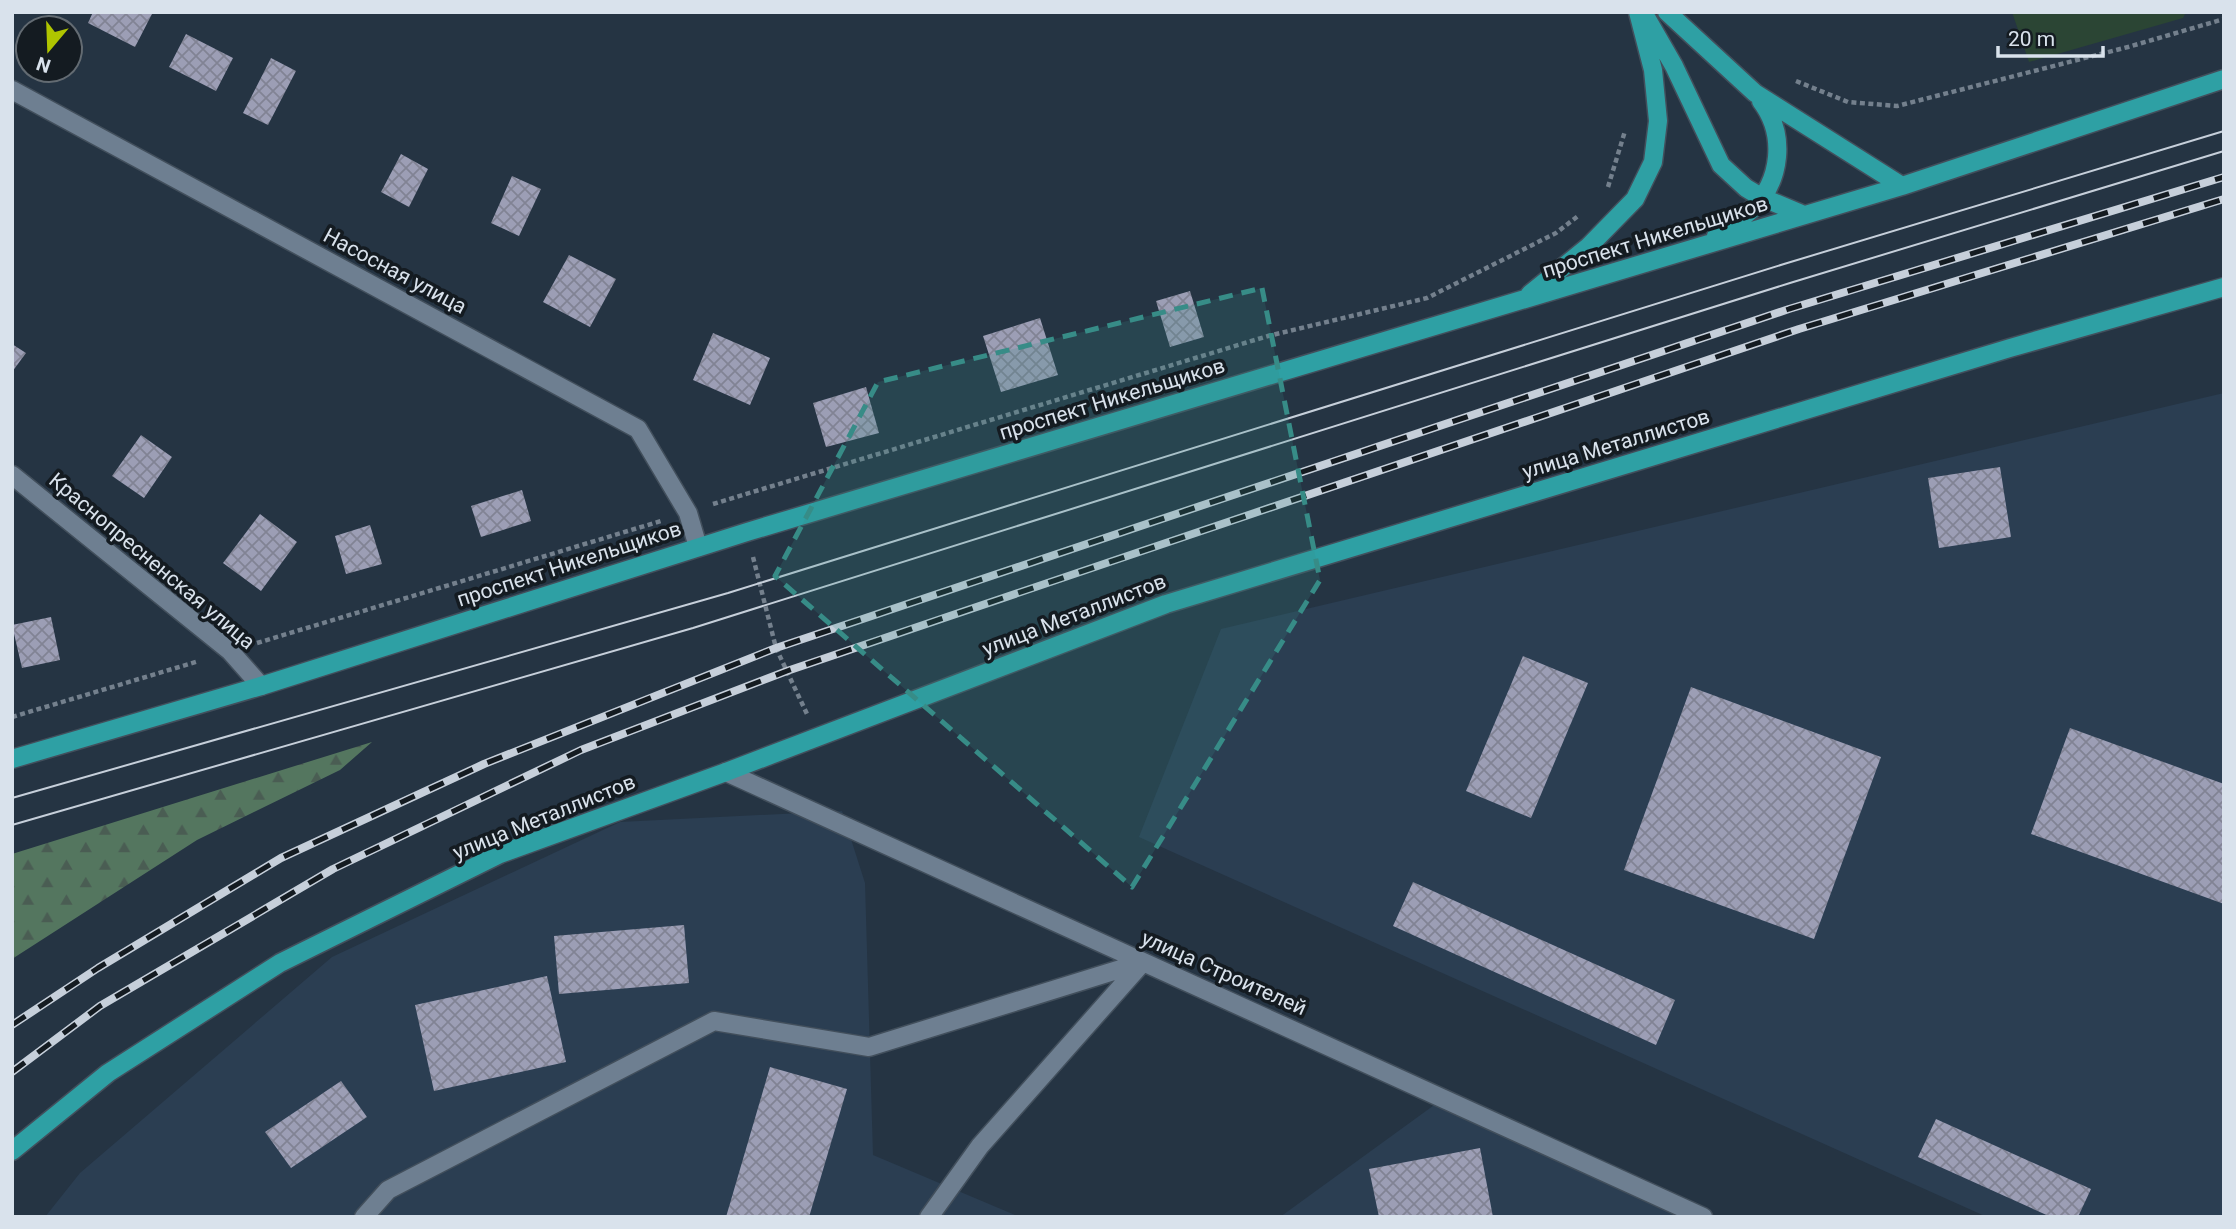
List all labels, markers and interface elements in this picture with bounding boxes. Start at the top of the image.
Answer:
north arrow [14,14,84,84]
scale bar [1998,14,2103,58]
text: 20 m [2008,27,2055,51]
text: N [34,52,54,78]
street label: проспект Никельщиков [1539,191,1771,283]
street label: Насосная улица [319,223,471,319]
street label: проспект Никельщиков [996,353,1228,445]
street label: улица Металлистов [1519,404,1713,484]
street label: Краснопресненская улица [44,468,260,654]
street label: проспект Никельщиков [454,516,684,612]
street label: улица Металлистов [979,569,1169,661]
street label: улица Металлистов [449,769,639,865]
street label: улица Строителей [1138,926,1310,1020]

